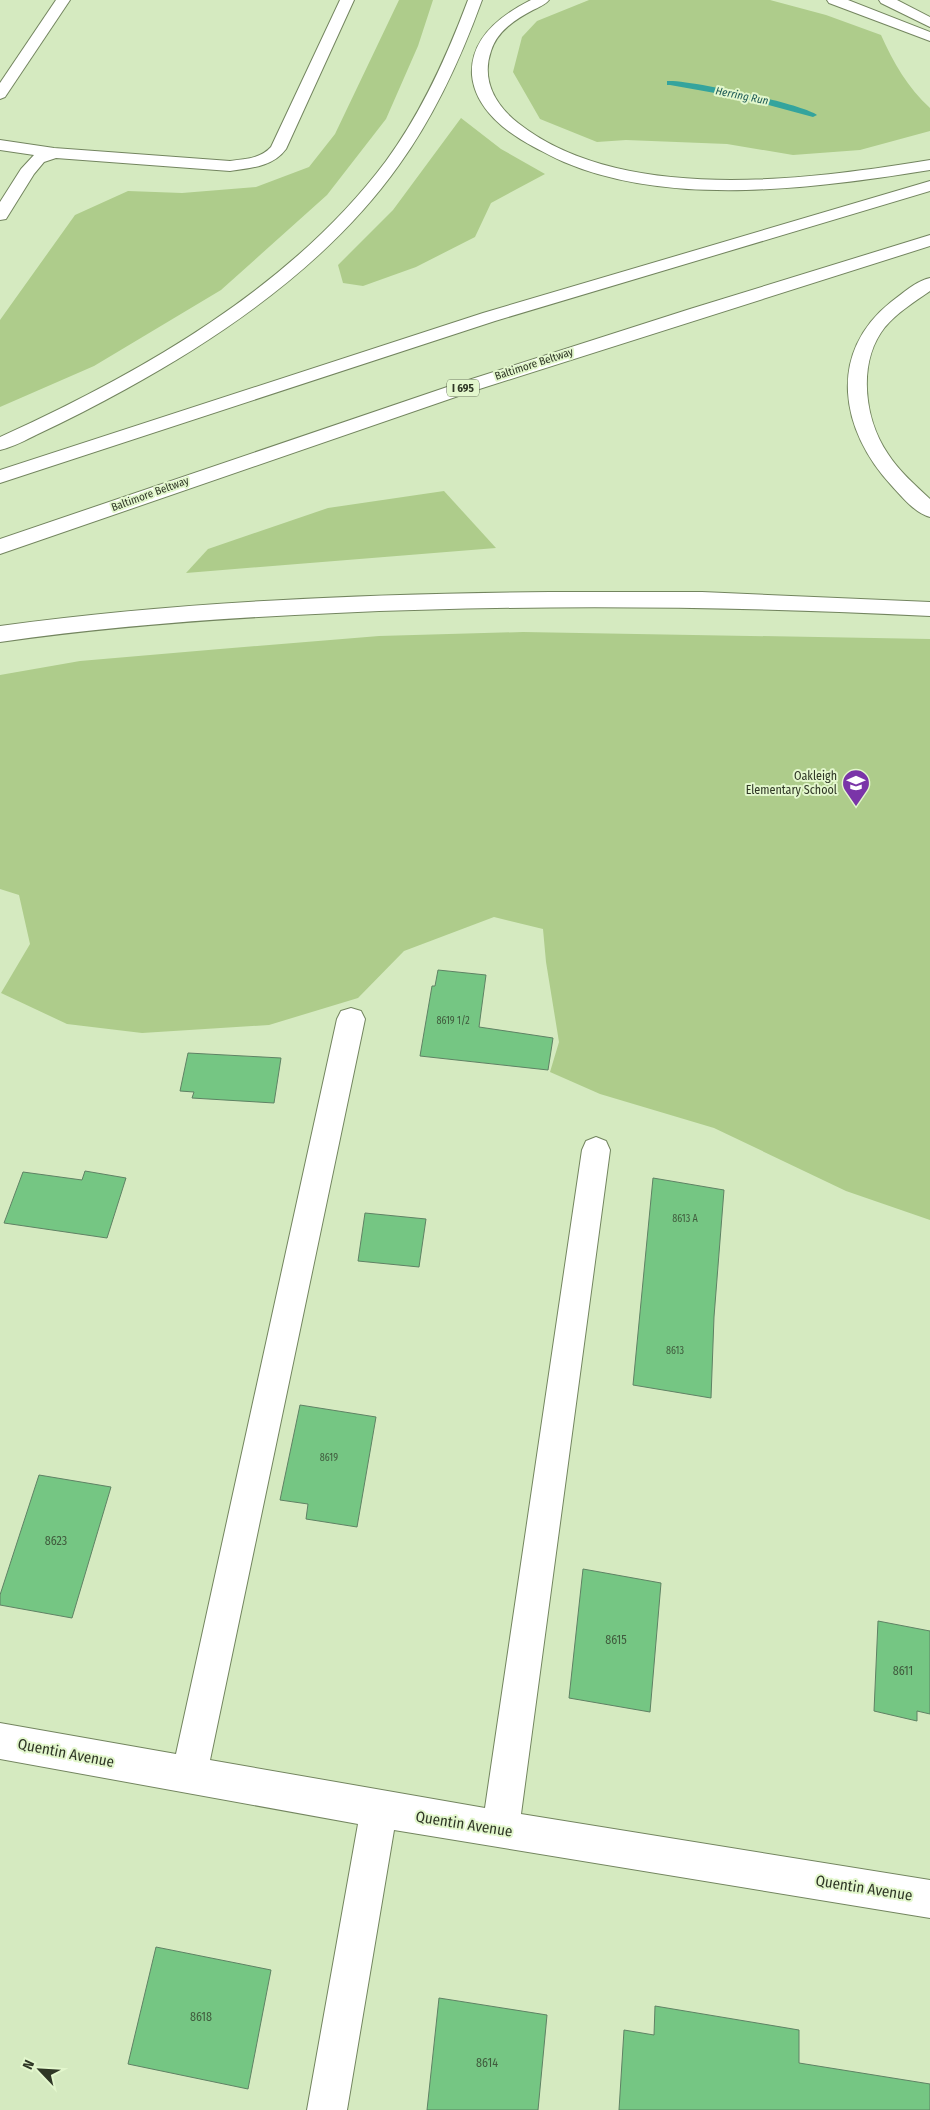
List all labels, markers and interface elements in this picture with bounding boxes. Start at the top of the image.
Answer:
water label: Herring Run [714,84,770,108]
street label: Baltimore Beltway [493,345,575,383]
road number: I 695 [447,379,479,396]
street label: Baltimore Beltway [109,474,191,514]
school or university icon: Oakleigh Elementary School [841,768,871,807]
place label: Oakleigh Elementary School [746,769,837,797]
house number: 8619 1/2 [436,1015,470,1027]
house number: 8613 A [672,1213,699,1225]
house number: 8613 [666,1345,684,1357]
house number: 8619 [320,1452,338,1464]
house number: 8623 [45,1534,67,1548]
house number: 8615 [605,1633,627,1647]
house number: 8611 [893,1664,913,1678]
street label: Quentin Avenue [16,1735,116,1771]
street label: Quentin Avenue [414,1807,514,1841]
street label: Quentin Avenue [814,1871,914,1905]
house number: 8618 [190,2010,212,2024]
north arrow [15,2045,65,2095]
house number: 8614 [476,2056,498,2070]
text: N [19,2057,38,2072]

